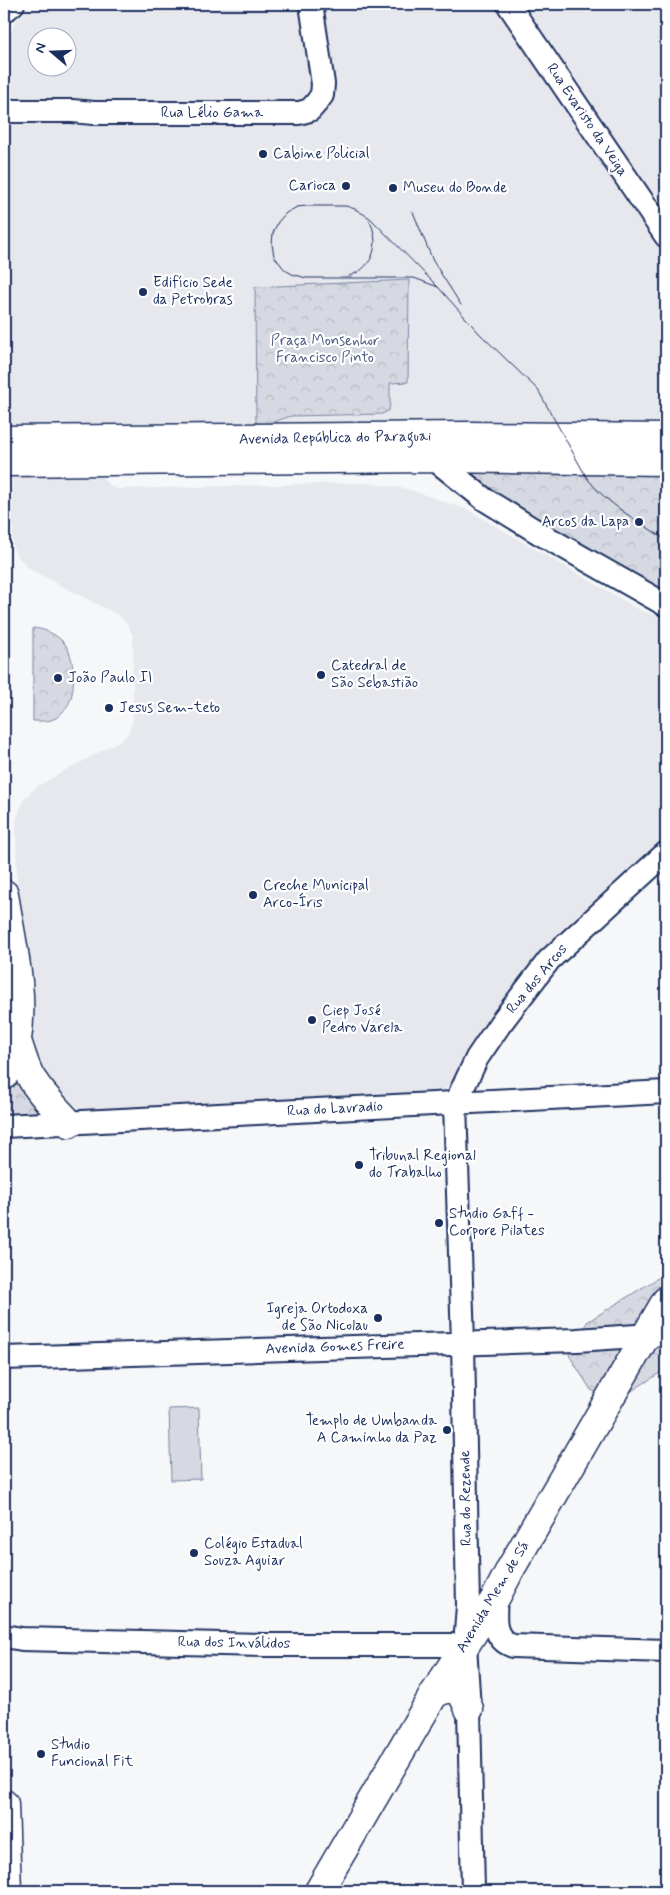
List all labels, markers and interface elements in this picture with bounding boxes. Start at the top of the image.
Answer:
north arrow [28,28,78,78]
text: N [31,41,51,55]
street label: Rua Evaristo da Veiga [542,59,633,181]
street label: Rua Lélio Gama [161,103,264,123]
place label: Cabine Policial [273,144,370,164]
marker: Cabine Policial [257,148,269,160]
place label: Carioca [289,176,336,196]
place label: Museu do Bonde [403,178,507,198]
marker: Carioca [340,180,352,192]
marker: Museu do Bonde [387,182,399,194]
place label: Edifício Sede da Petrobras [153,273,233,310]
marker: Edifício Sede da Petrobras [137,286,149,298]
park label: Praça Monsenhor Francisco Pinto [271,331,379,368]
street label: Avenida República do Paraguai [239,426,431,451]
place label: Arcos da Lapa [542,512,629,532]
marker: Arcos da Lapa [633,516,645,528]
place label: Catedral de São Sebastião [331,656,418,693]
place label: João Paulo II [68,668,152,688]
marker: Catedral de São Sebastião [315,669,327,681]
marker: João Paulo II [52,672,64,684]
place label: Jesus Sem-teto [119,698,220,718]
marker: Jesus Sem-teto [103,702,115,714]
place label: Creche Municipal Arco-Íris [263,876,369,913]
marker: Creche Municipal Arco-Íris [247,889,259,901]
street label: Rua dos Arcos [502,940,572,1018]
place label: Ciep José Pedro Varela [322,1001,403,1038]
marker: Ciep José Pedro Varela [306,1014,318,1026]
street label: Rua do Lavradio [287,1097,383,1121]
place label: Tribunal Regional do Trabalho [369,1146,476,1183]
marker: Tribunal Regional do Trabalho [353,1159,365,1171]
place label: Studio Gaff - Corpore Pilates [449,1204,545,1241]
marker: Studio Gaff - Corpore Pilates [433,1217,445,1229]
place label: Igreja Ortodoxa de São Nicolau [266,1299,368,1336]
marker: Igreja Ortodoxa de São Nicolau [372,1312,384,1324]
street label: Avenida Gomes Freire [265,1335,405,1359]
place label: Templo de Umbanda A Caminho da Paz [306,1411,438,1448]
marker: Templo de Umbanda A Caminho da Paz [441,1424,453,1436]
street label: Rua do Rezende [455,1450,477,1546]
place label: Colégio Estadual Souza Aguiar [204,1534,303,1571]
street label: Avenida Mem de Sá [452,1537,534,1657]
marker: Colégio Estadual Souza Aguiar [188,1547,200,1559]
street label: Rua dos Inválidos [177,1632,291,1654]
place label: Studio Funcional Fit [51,1735,133,1772]
marker: Studio Funcional Fit [35,1748,47,1760]

